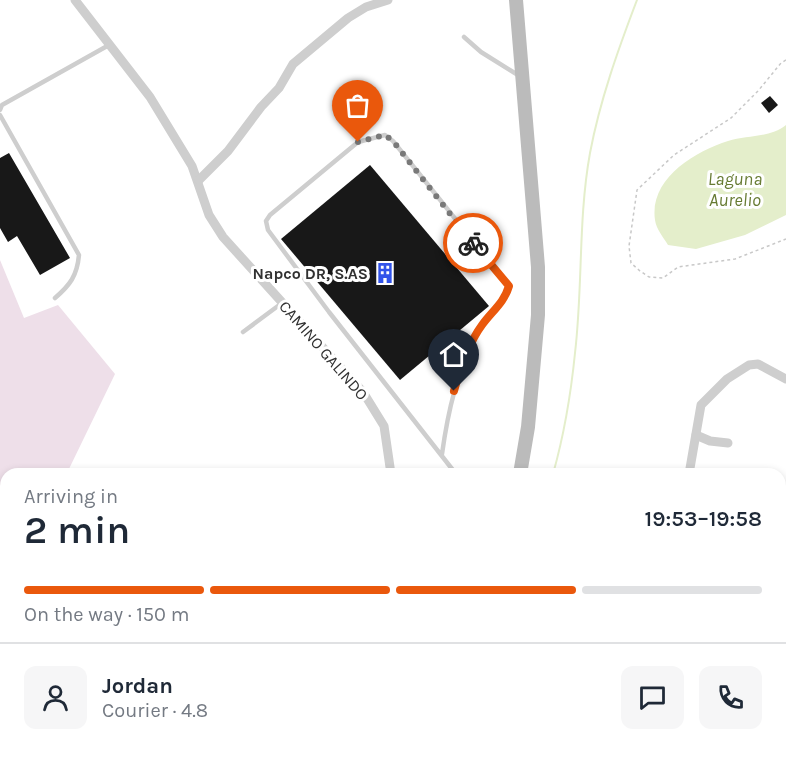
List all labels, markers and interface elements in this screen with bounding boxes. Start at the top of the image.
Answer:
pin [332,80,383,142]
icon: bag [341,89,374,122]
water label: Laguna Aurelio [708,168,762,211]
courier [443,213,503,273]
icon: bike [457,227,490,260]
building icon: Napco DR, S.AS [373,261,397,285]
place label: Napco DR, S.AS [253,264,368,283]
street label: CAMINO GALINDO [275,297,372,404]
pin [428,329,479,391]
icon: home [437,338,470,371]
text: Arriving in [24,485,118,508]
text: 19:53–19:58 [645,506,762,532]
text: 2 min [24,507,130,553]
text: On the way · 150 m [24,603,189,626]
button: person [24,666,87,729]
button: chat [621,666,684,729]
button: phone [699,666,762,729]
text: Jordan [102,673,173,699]
text: Courier · 4.8 [102,699,208,722]

